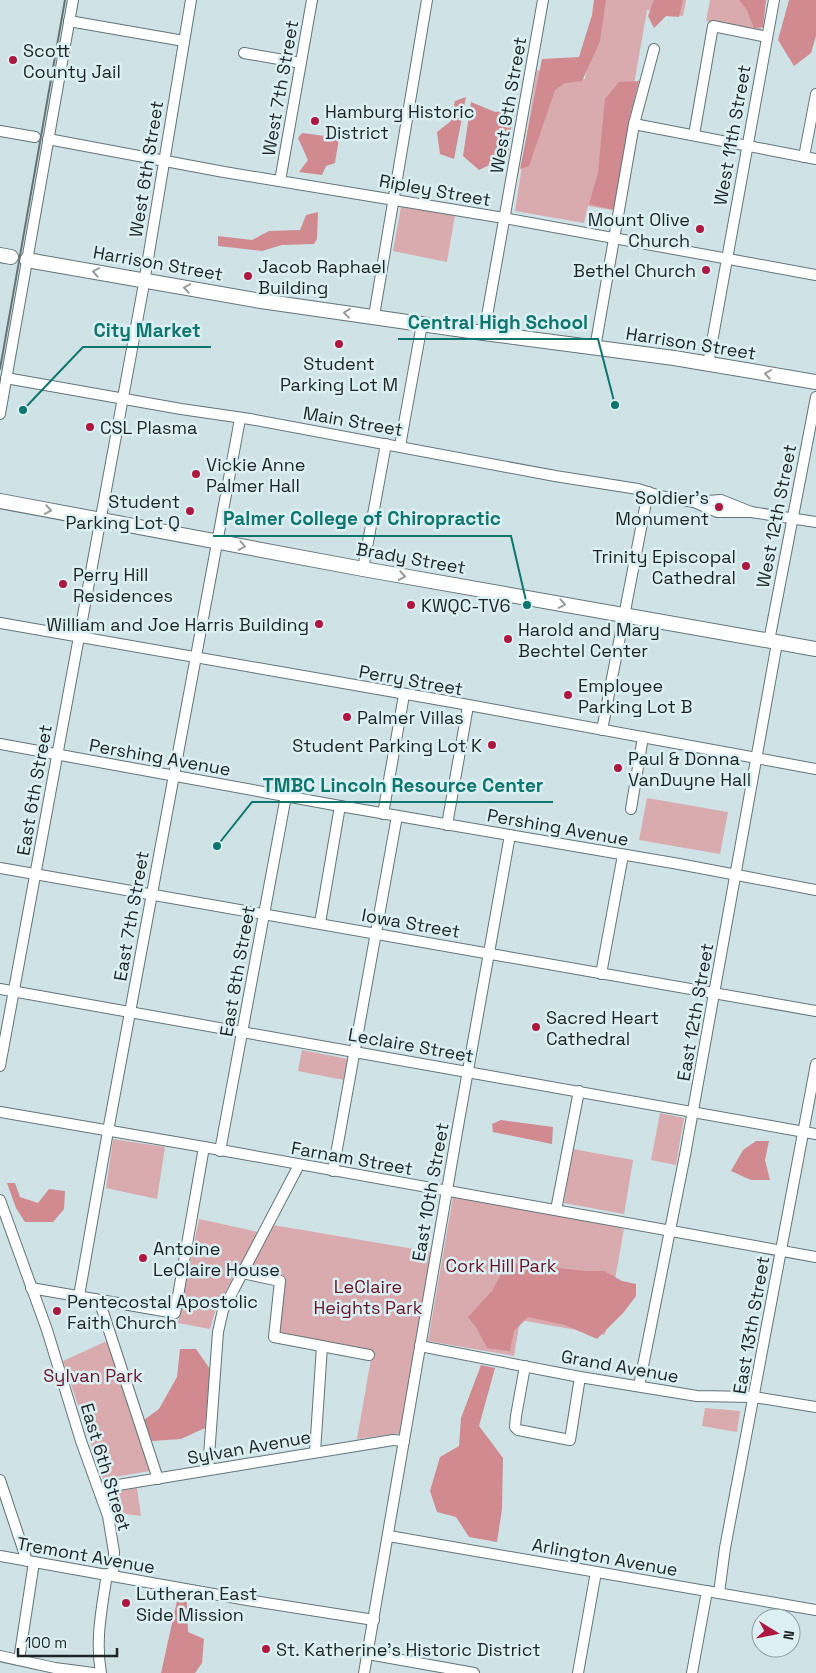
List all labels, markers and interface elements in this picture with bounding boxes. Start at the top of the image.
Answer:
street label: West 7th Street [257,18,303,158]
street label: West 9th Street [485,35,531,175]
place label: Scott County Jail [23,39,121,83]
marker: Scott County Jail [7,54,19,66]
street label: West 11th Street [708,63,756,207]
street label: West 6th Street [124,99,168,239]
place label: Hamburg Historic District [325,100,474,144]
marker: Hamburg Historic District [309,115,321,127]
street label: Ripley Street [377,169,493,211]
place label: Mount Olive Church [588,208,690,252]
marker: Mount Olive Church [694,223,706,235]
street label: Harrison Street [91,240,225,286]
place label: Jacob Raphael Building [258,255,386,299]
place label: Bethel Church [573,259,696,282]
marker: Bethel Church [700,264,712,276]
one-way arrow [92,267,100,278]
marker: Jacob Raphael Building [242,270,254,282]
one-way arrow [183,283,191,293]
callout: Central High School [398,305,598,339]
one-way arrow [343,308,351,319]
text: Central High School [408,310,588,335]
callout: City Market [83,313,211,347]
text: City Market [93,318,201,343]
street label: Harrison Street [624,321,758,365]
marker: Student Parking Lot M [333,338,345,350]
place label: Student Parking Lot M [280,352,398,396]
one-way arrow [764,369,772,379]
street label: Main Street [301,401,405,441]
place label: CSL Plasma [100,416,197,439]
marker: CSL Plasma [84,421,96,433]
street label: West 12th Street [751,442,801,590]
place label: Vickie Anne Palmer Hall [206,453,306,497]
marker: Vickie Anne Palmer Hall [190,468,202,480]
place label: Soldier's Monument [615,486,709,530]
place label: Student Parking Lot Q [65,490,180,534]
marker: Soldier's Monument [713,501,725,513]
callout: Palmer College of Chiropractic [213,502,511,536]
one-way arrow [44,504,52,514]
marker: Student Parking Lot Q [184,505,196,517]
text: Palmer College of Chiropractic [223,506,501,531]
street label: Brady Street [354,537,468,579]
one-way arrow [238,541,247,551]
place label: Trinity Episcopal Cathedral [592,545,736,589]
marker: Trinity Episcopal Cathedral [740,560,752,572]
place label: Perry Hill Residences [73,563,173,607]
one-way arrow [398,570,406,580]
marker: Perry Hill Residences [57,578,69,590]
place label: KWQC-TV6 [421,594,511,617]
marker: KWQC-TV6 [405,599,417,611]
one-way arrow [558,599,566,609]
place label: William and Joe Harris Building [46,613,309,636]
marker: William and Joe Harris Building [313,618,325,630]
place label: Harold and Mary Bechtel Center [518,618,660,662]
marker: Harold and Mary Bechtel Center [502,633,514,645]
street label: Perry Street [357,660,465,700]
place label: Employee Parking Lot B [578,674,692,718]
marker: Employee Parking Lot B [562,689,574,701]
place label: Palmer Villas [357,706,464,729]
marker: Palmer Villas [341,711,353,723]
street label: East 6th Street [11,723,57,857]
street label: Pershing Avenue [87,733,233,781]
place label: Student Parking Lot K [292,734,482,757]
marker: Student Parking Lot K [486,739,498,751]
place label: Paul & Donna VanDuyne Hall [628,747,751,791]
marker: Paul & Donna VanDuyne Hall [612,762,624,774]
callout: TMBC Lincoln Resource Center [252,768,553,802]
text: TMBC Lincoln Resource Center [263,773,543,798]
street label: Pershing Avenue [485,803,631,851]
street label: East 7th Street [108,849,154,983]
street label: Iowa Street [360,903,462,943]
street label: East 8th Street [214,904,260,1038]
street label: East 12th Street [672,941,718,1083]
place label: Sacred Heart Cathedral [546,1006,659,1050]
marker: Sacred Heart Cathedral [530,1021,542,1033]
street label: Leclaire Street [346,1023,476,1067]
street label: East 10th Street [406,1121,454,1263]
street label: Farnam Street [289,1136,415,1180]
place label: Antoine LeClaire House [153,1237,280,1281]
marker: Antoine LeClaire House [137,1252,149,1264]
park label: Cork Hill Park [446,1254,557,1277]
street label: East 13th Street [728,1254,774,1396]
park label: LeClaire Heights Park [313,1275,423,1319]
place label: Pentecostal Apostolic Faith Church [67,1290,258,1334]
marker: Pentecostal Apostolic Faith Church [51,1305,63,1317]
street label: Grand Avenue [559,1344,681,1388]
park label: Sylvan Park [43,1364,143,1387]
street label: East 6th Street [76,1400,136,1534]
street label: Sylvan Avenue [185,1425,313,1469]
street label: Tremont Avenue [15,1532,157,1578]
street label: Arlington Avenue [530,1533,680,1581]
place label: Lutheran East Side Mission [136,1582,257,1626]
marker: Lutheran East Side Mission [120,1597,132,1609]
north arrow [751,1608,801,1658]
scale bar [18,1626,116,1658]
text: N [779,1629,798,1641]
text: 100 m [25,1633,67,1652]
place label: St. Katherine's Historic District [276,1638,540,1661]
marker: St. Katherine's Historic District [260,1643,272,1655]

